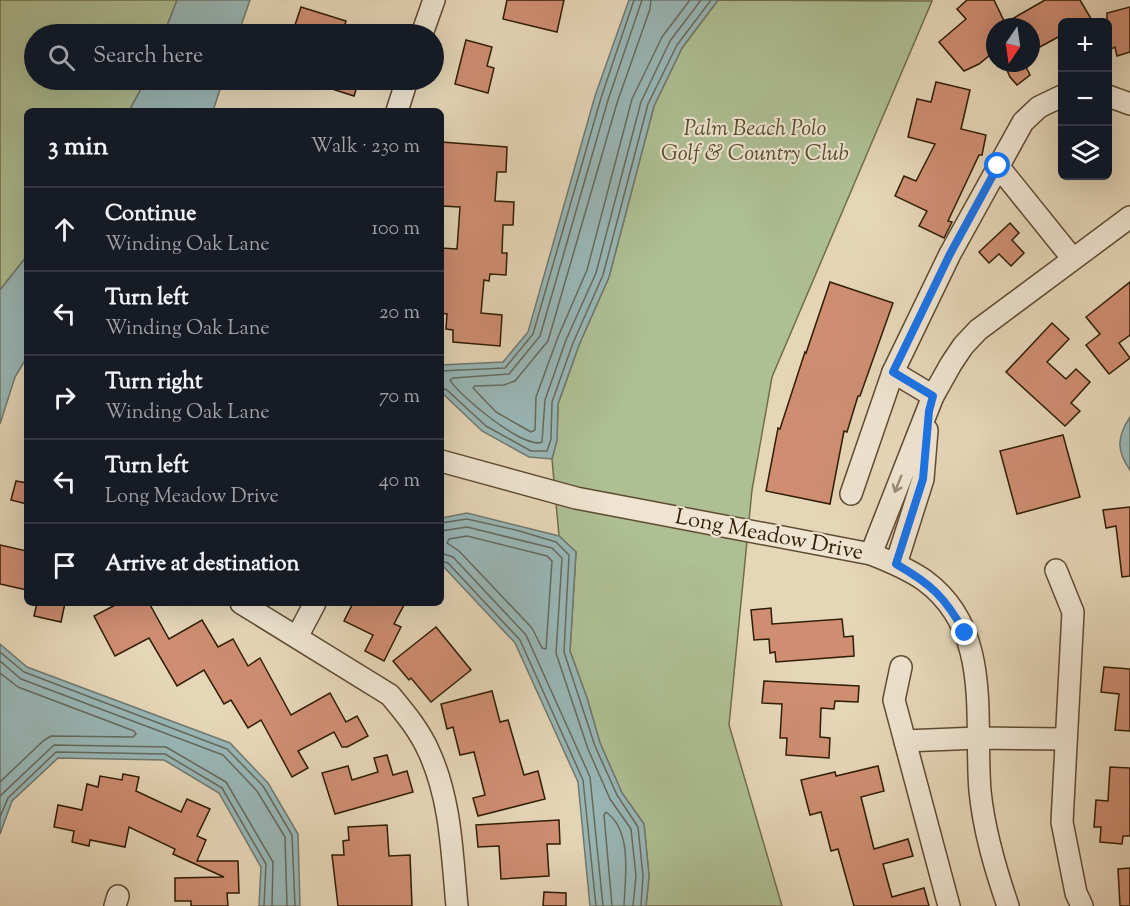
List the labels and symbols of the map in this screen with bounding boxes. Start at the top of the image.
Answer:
north arrow [986,18,1040,72]
park label: Palm Beach Polo Golf & Country Club [661,114,849,171]
route start [984,152,1010,178]
one-way arrow [892,475,903,493]
street label: Long Meadow Drive [672,502,866,570]
route end [951,619,977,645]

